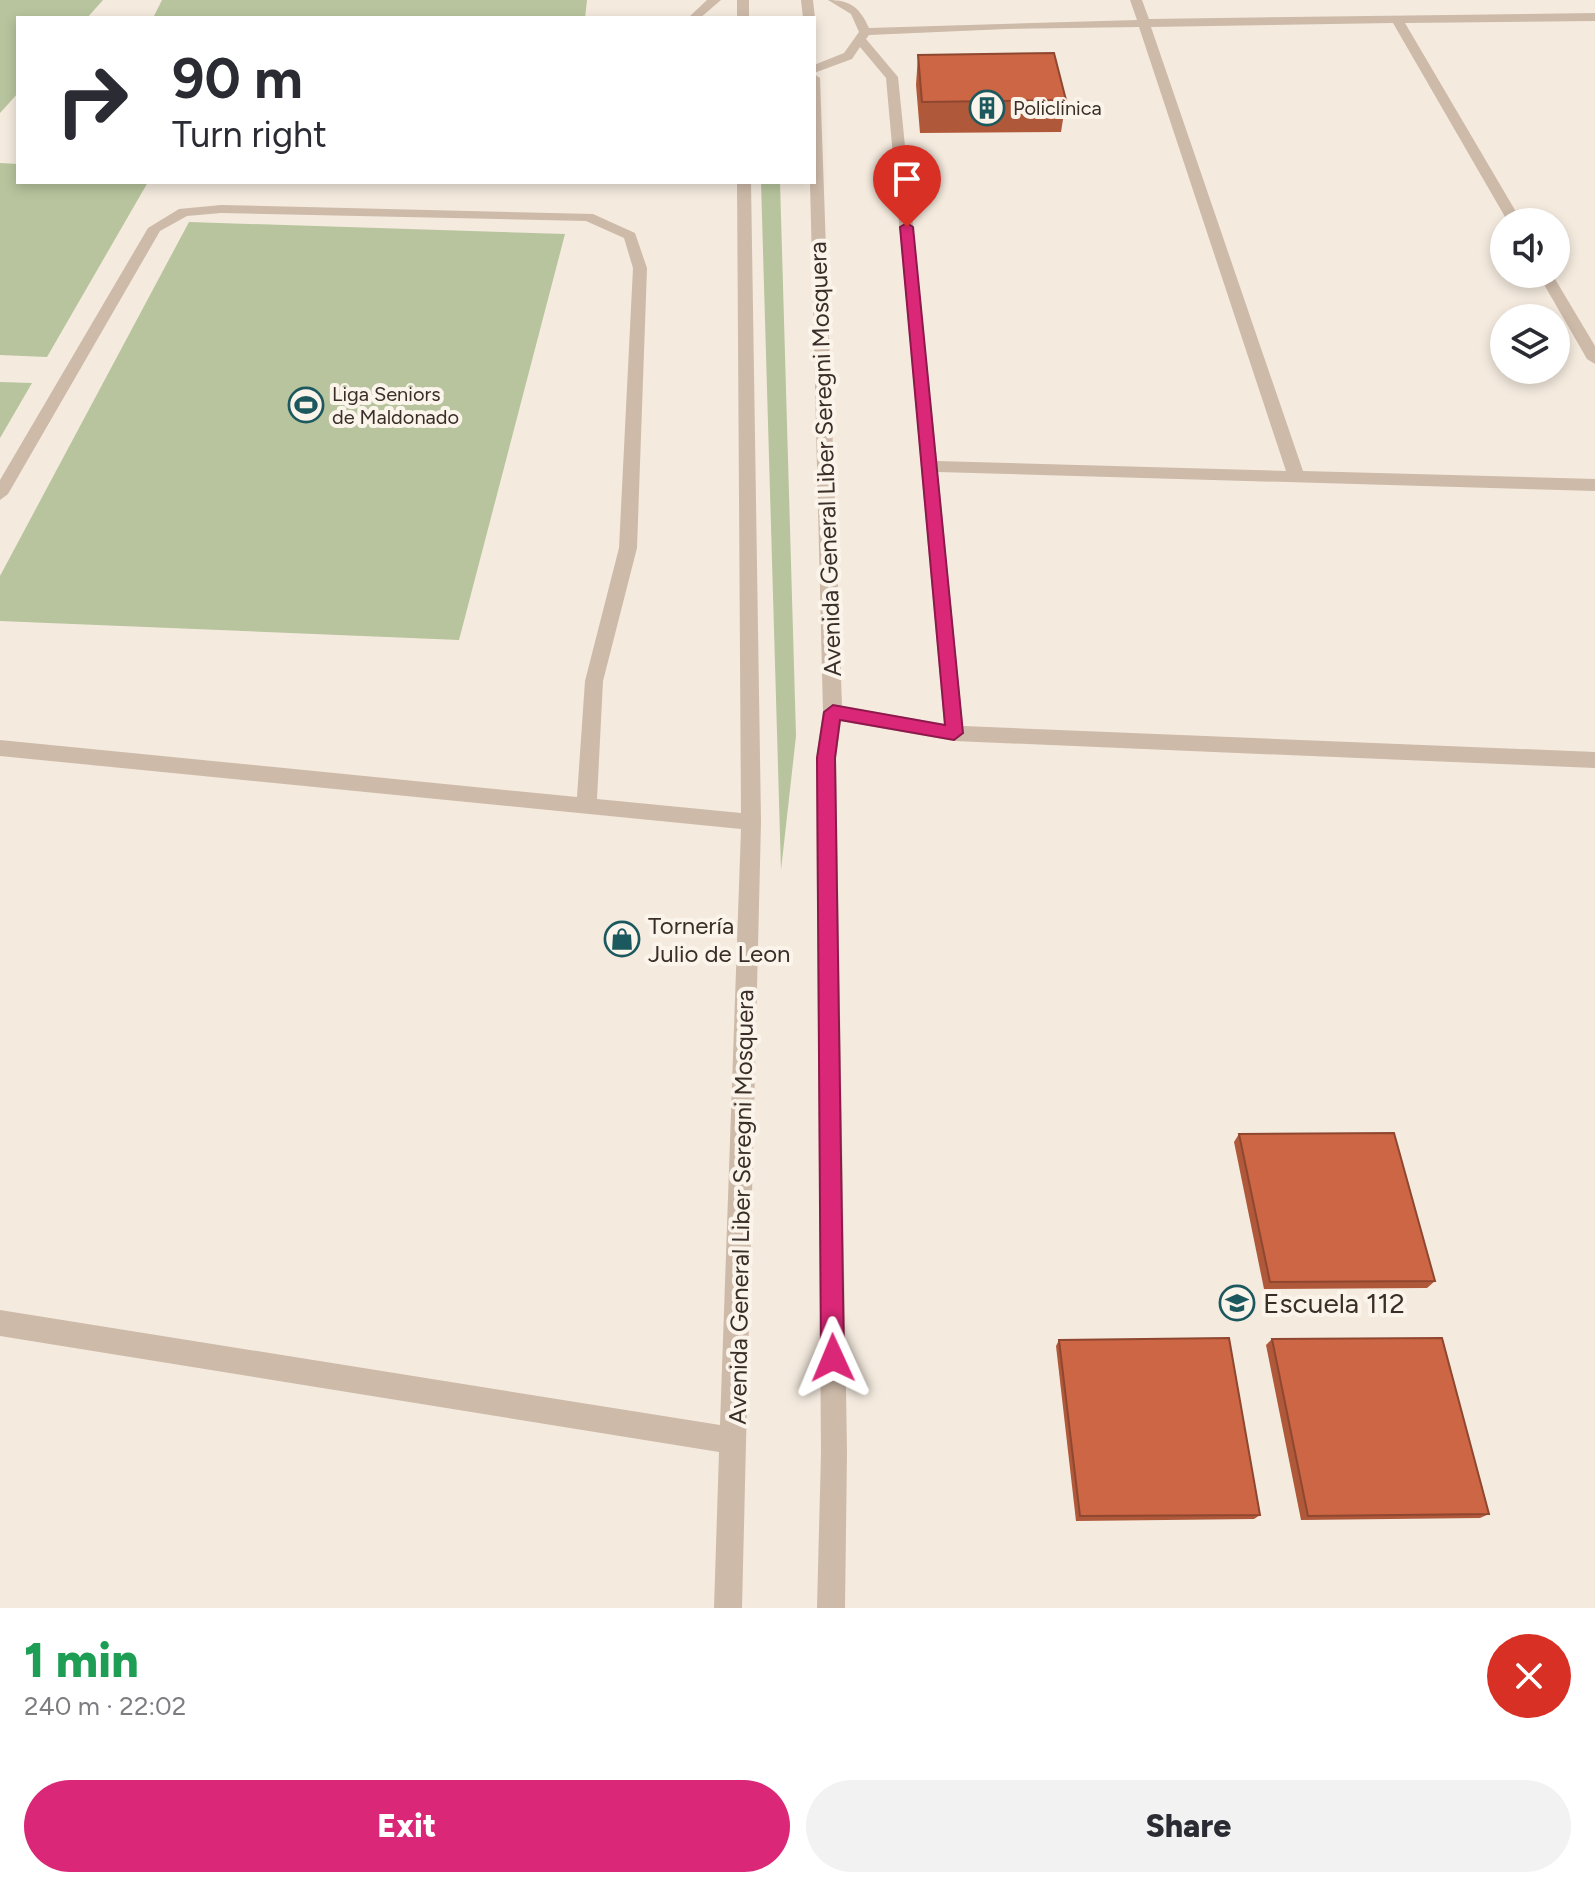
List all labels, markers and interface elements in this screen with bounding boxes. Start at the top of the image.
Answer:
text: 90 m [172,45,303,112]
icon: right [40,48,144,152]
building icon: Policlinica [968,89,1006,127]
place label: Policlinica [1013,96,1102,120]
text: Turn right [172,113,327,156]
pin [873,145,941,227]
icon: arrive [885,157,929,201]
map controls [1490,208,1570,384]
button: sound [1490,208,1570,288]
street label: Avenida General Liber Seregni Mosquera [803,241,847,677]
button: layers [1490,304,1570,384]
place label: Liga Seniors de Maldonado [332,382,459,429]
sports icon: Liga Seniors de Maldonado [287,386,325,424]
place label: Tornería Julio de Leon [648,911,790,968]
shop icon: Tornería Julio de Leon [603,920,641,958]
street label: Avenida General Liber Seregni Mosquera [723,989,759,1425]
school or university icon: Escuela 112 [1218,1284,1256,1322]
place label: Escuela 112 [1263,1286,1405,1320]
position arrow [791,1316,875,1400]
text: 1 min [24,1631,139,1689]
button: close [1487,1634,1571,1718]
text: 240 m · 22:02 [24,1690,186,1722]
button: Exit [24,1780,790,1872]
button: Share [806,1780,1571,1872]

